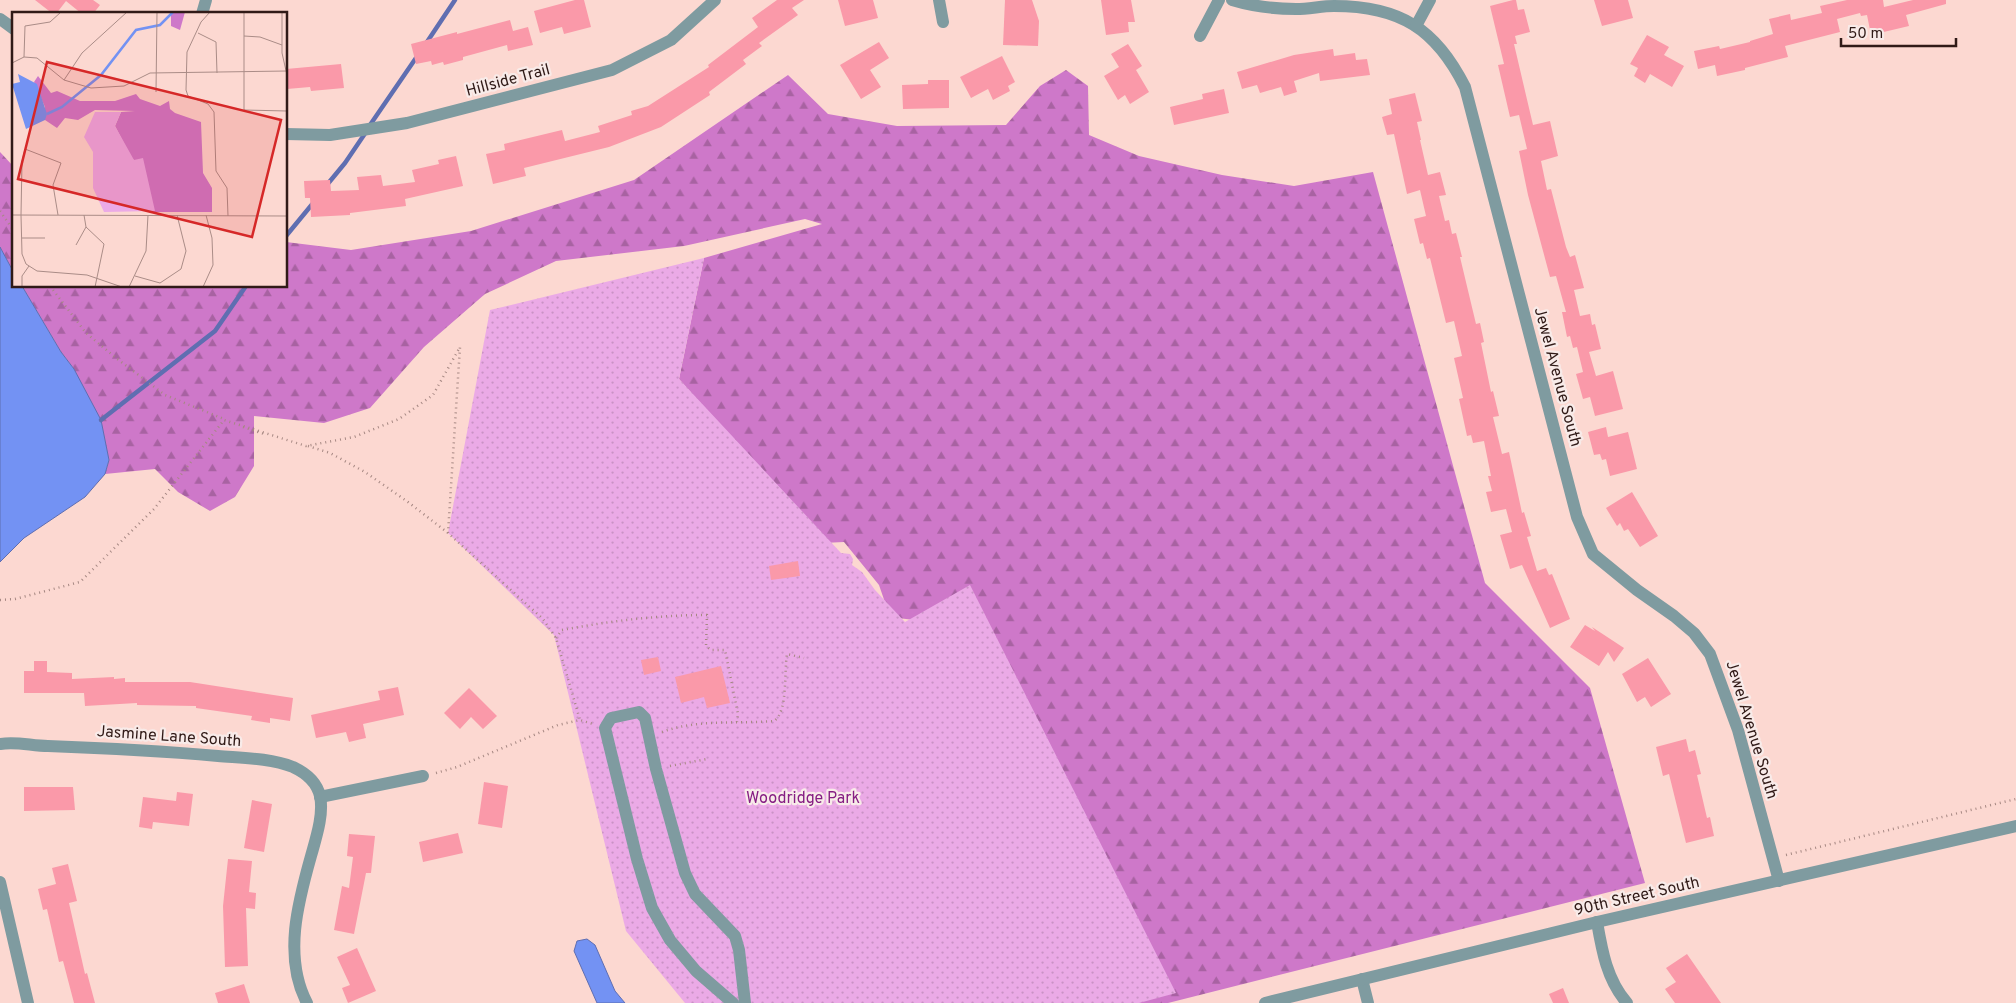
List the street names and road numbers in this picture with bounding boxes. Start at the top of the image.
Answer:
street label: Hillside Trail [464,60,552,102]
street label: Jewel Avenue South [1529,305,1585,449]
street label: Jewel Avenue South [1720,658,1782,802]
street label: Jasmine Lane South [96,722,242,752]
street label: 90th Street South [1572,873,1702,921]

